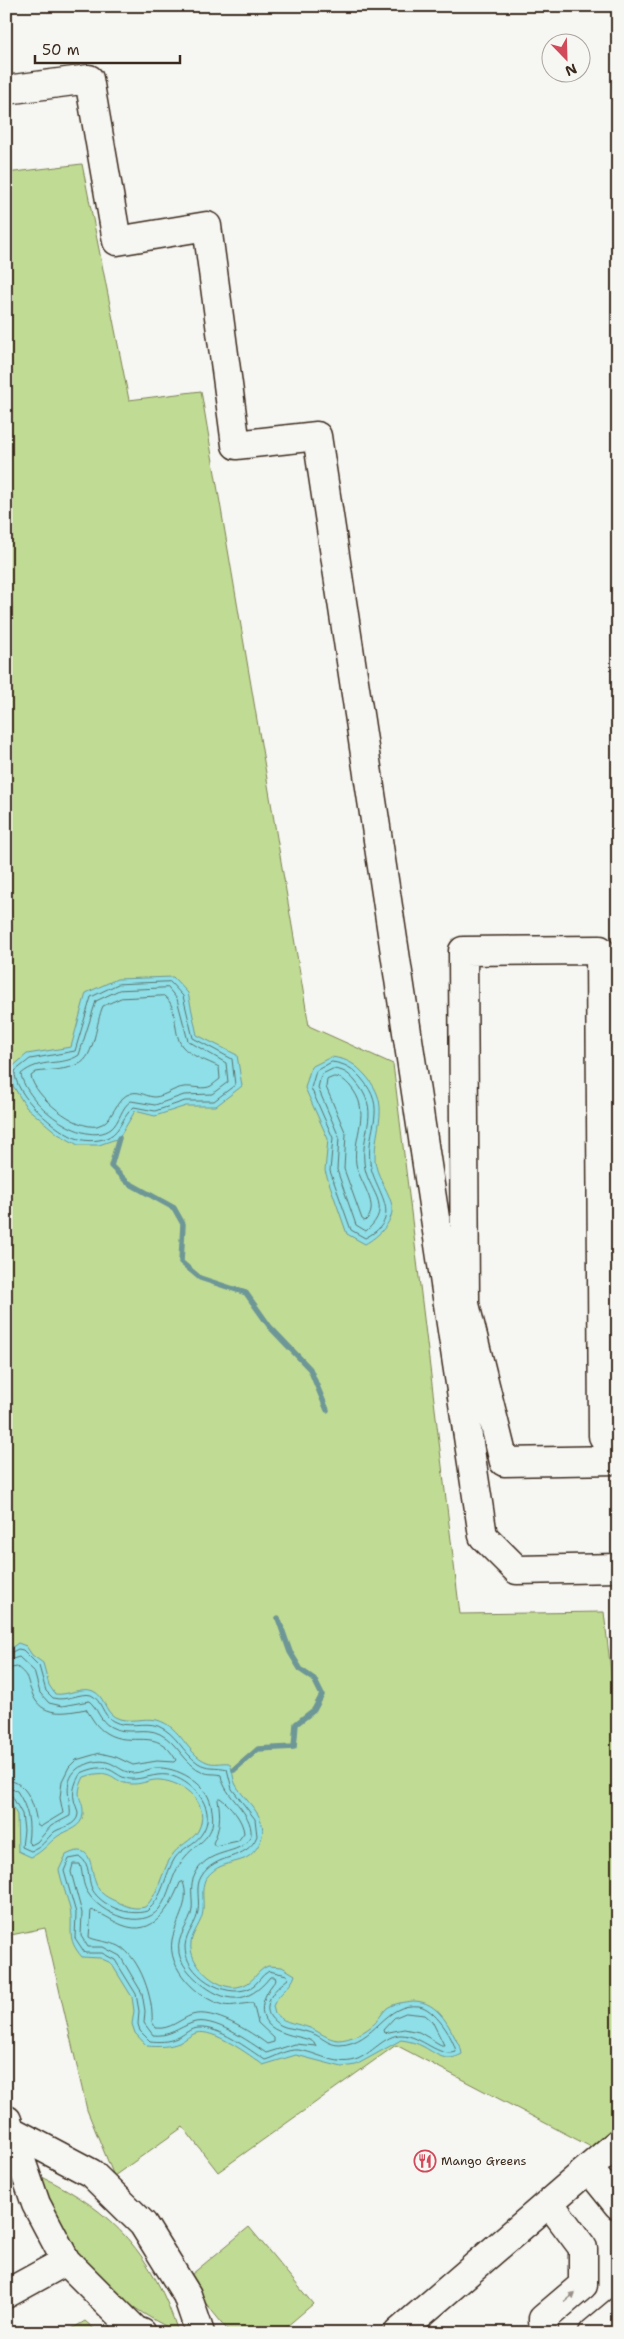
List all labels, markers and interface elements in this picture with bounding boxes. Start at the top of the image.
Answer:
scale bar [35,32,180,64]
north arrow [542,32,592,82]
text: 50 m [42,40,80,60]
text: N [562,60,580,80]
restaurant icon: Mango Greens [413,2149,437,2173]
place label: Mango Greens [441,2153,527,2169]
one-way arrow [563,2291,576,2302]

